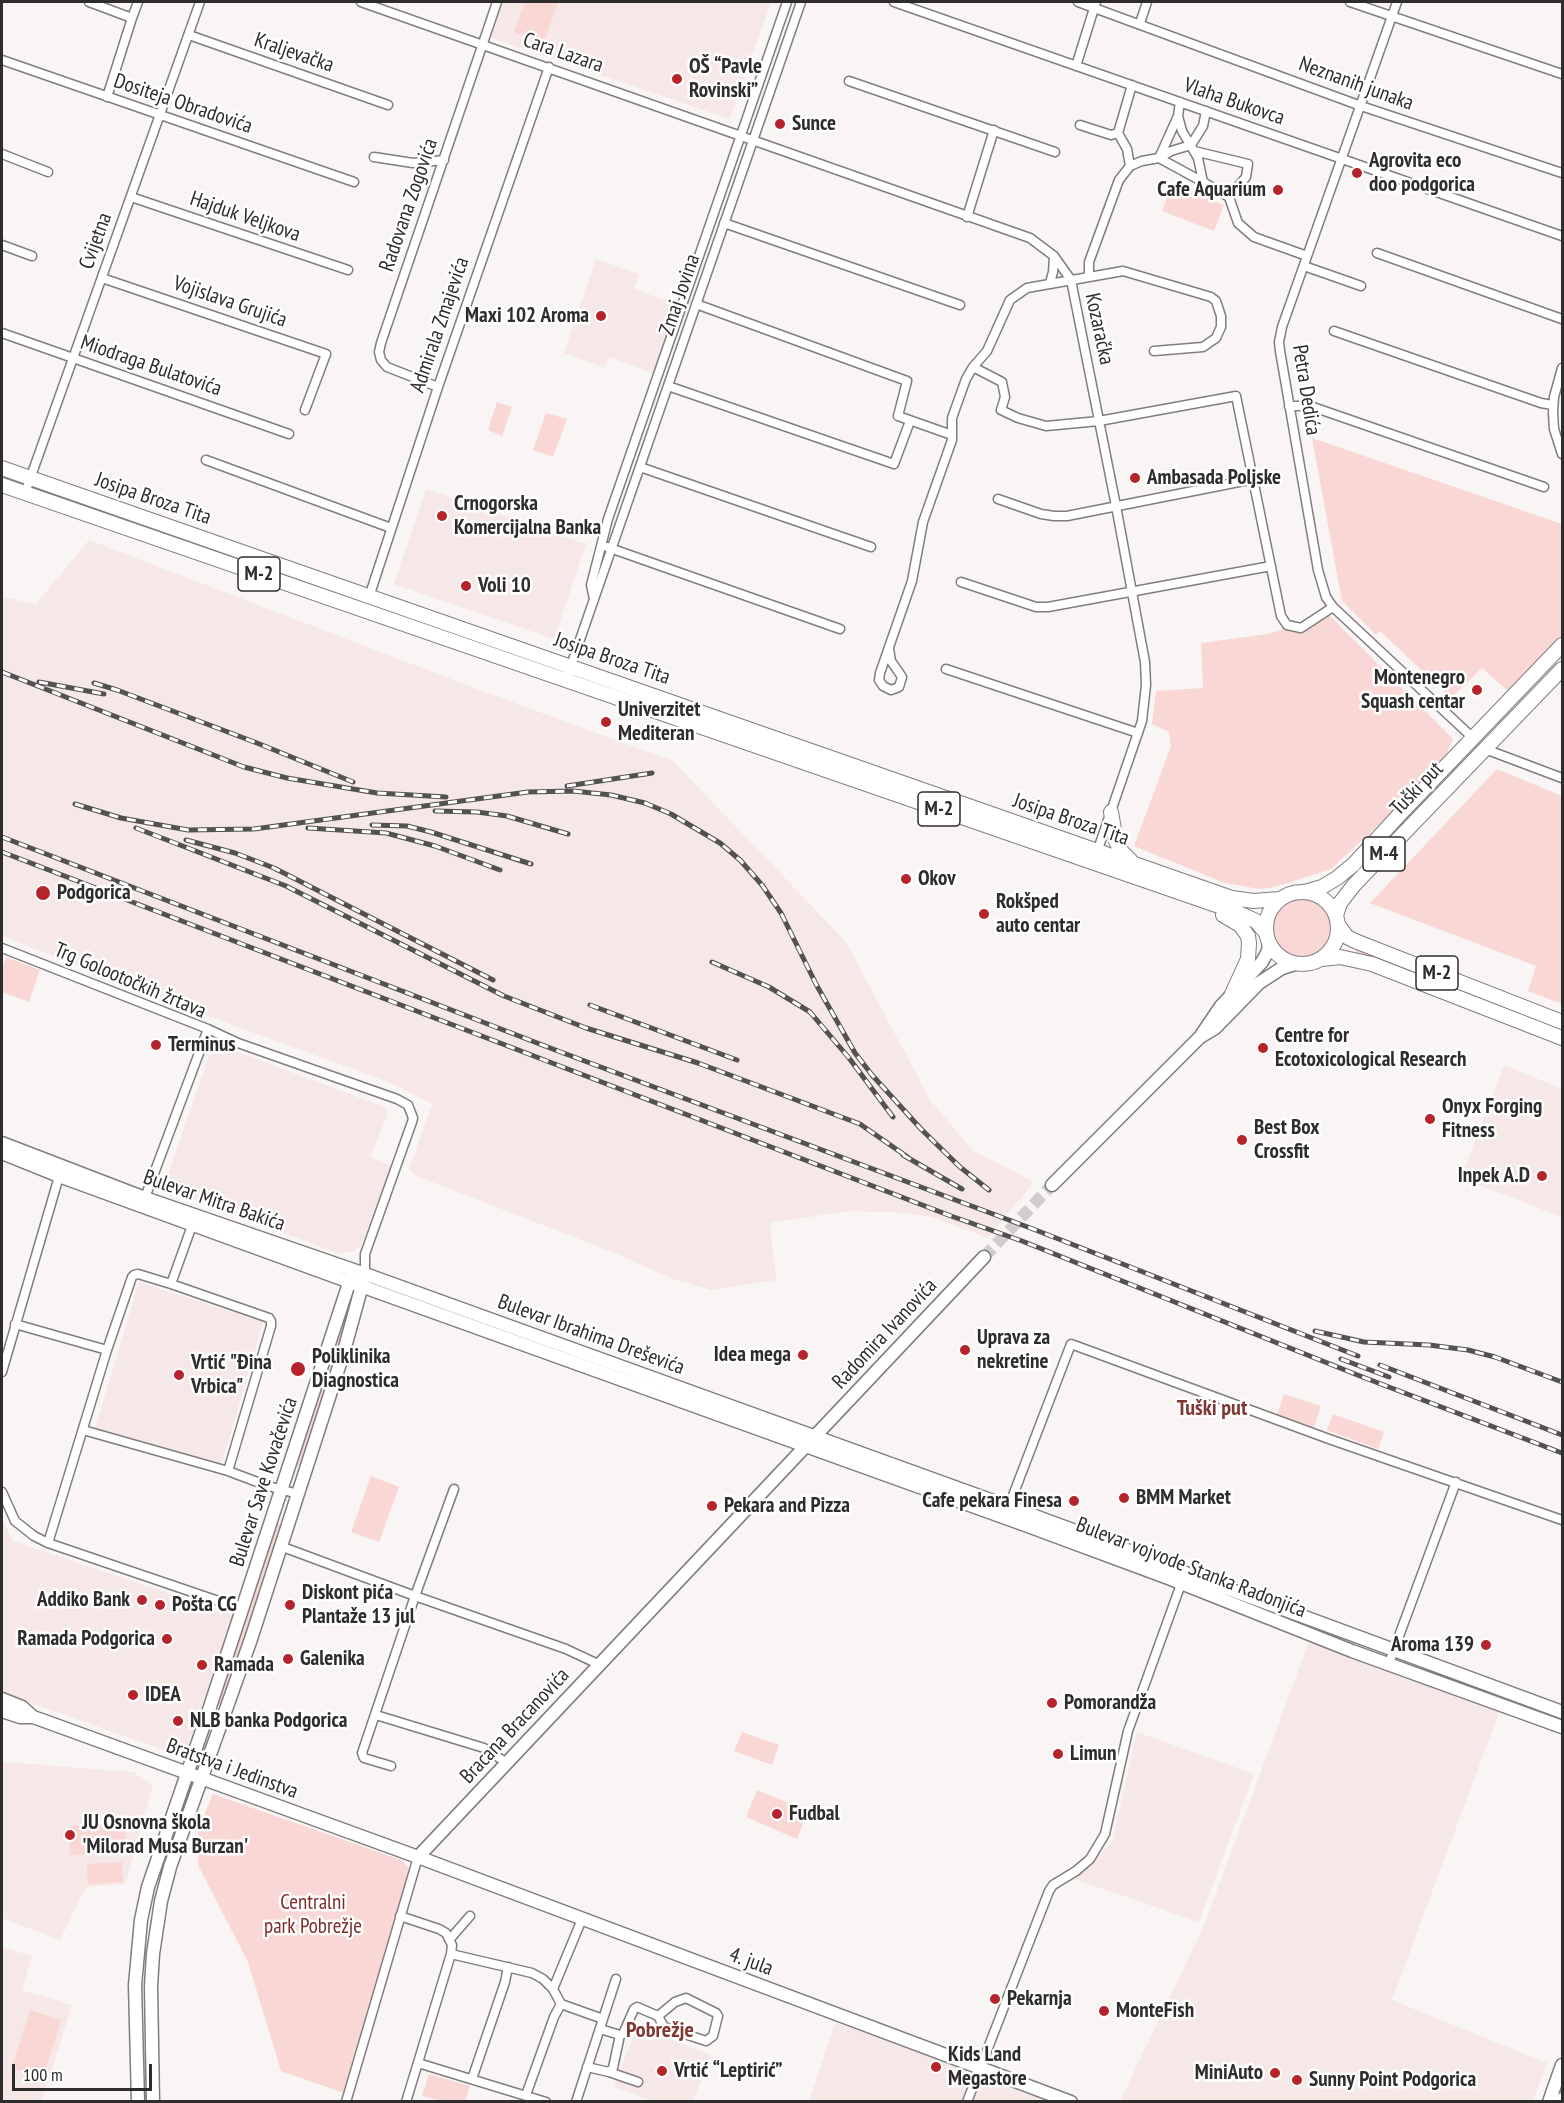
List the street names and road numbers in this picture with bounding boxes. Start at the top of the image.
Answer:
street label: Kraljevačka [251,28,337,78]
street label: Cara Lazara [520,28,606,78]
street label: Neznanih junaka [1295,52,1417,116]
street label: Dositeja Obradovića [110,69,256,139]
street label: Vlaha Bukovca [1180,73,1288,131]
street label: Radovana Zogovića [374,135,444,275]
street label: Hajduk Veljkova [186,186,304,248]
street label: Cvijetna [74,209,118,273]
street label: Zmaj Jovina [654,251,706,339]
street label: Admirala Zmajevića [405,254,475,396]
street label: Vojislava Grujića [170,271,290,333]
street label: Kozaračka [1079,291,1119,367]
street label: Miodraga Bulatovića [77,330,225,402]
street label: Petra Dedića [1286,343,1326,437]
street label: Josipa Broza Tita [92,467,214,531]
road number: M-2 [238,557,280,591]
street label: Josipa Broza Tita [551,627,673,691]
street label: Tuški put [1385,757,1449,821]
street label: Josipa Broza Tita [1010,788,1132,852]
road number: M-2 [918,792,960,826]
road number: M-4 [1363,837,1405,871]
street label: Trg Golootočkih žrtava [50,938,210,1024]
road number: M-2 [1416,956,1458,990]
street label: Bulevar Mitra Bakića [140,1165,288,1237]
street label: Radomira Ivanovića [828,1274,942,1394]
street label: Bulevar Ibrahima Dreševića [494,1289,688,1381]
street label: Bulevar Save Kovačevića [225,1394,303,1570]
street label: Bulevar vojvode Stanka Radonjića [1072,1512,1310,1624]
street label: Bracana Bracanovića [455,1663,575,1789]
street label: Bratstva i Jedinstva [163,1733,301,1805]
street label: 4. jula [726,1943,776,1981]

